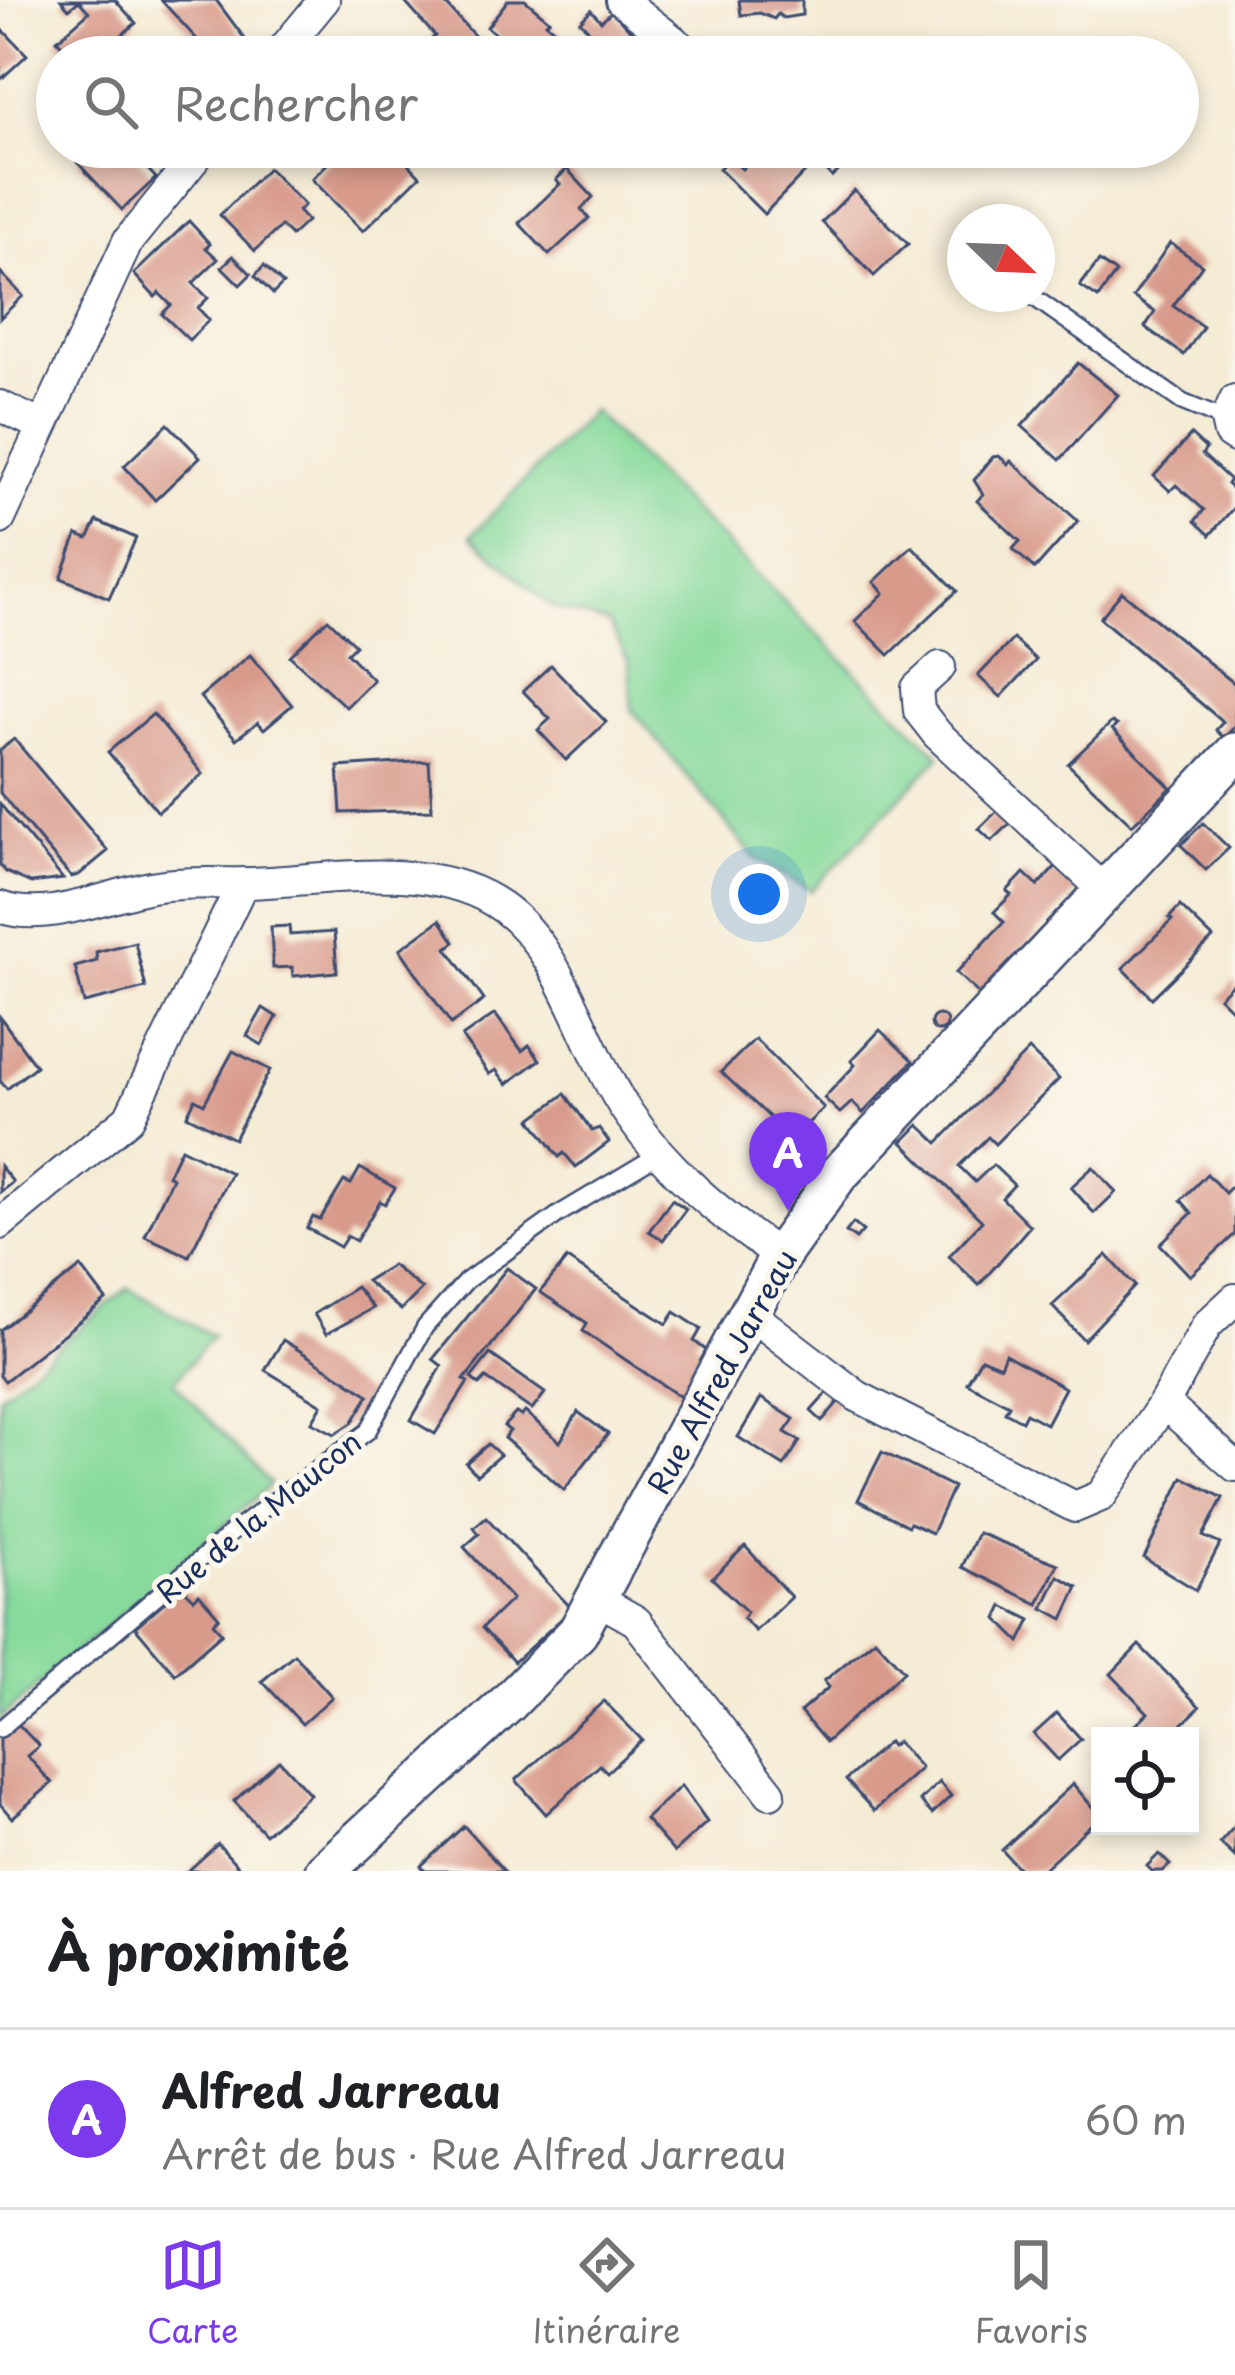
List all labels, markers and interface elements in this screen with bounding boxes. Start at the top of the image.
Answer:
search box [36,36,1199,168]
text: Rechercher [174,68,418,136]
icon: search [78,69,144,135]
north arrow [947,204,1055,312]
your location [729,864,789,924]
pin: A [749,1112,827,1211]
street label: Rue Alfred Jarreau [635,1240,807,1502]
street label: Rue de la Maucon [146,1419,370,1613]
map controls [1091,1727,1199,1835]
button: locate [1091,1727,1199,1835]
text: À proximité [48,1911,349,1988]
text: Alfred Jarreau [162,2055,501,2123]
text: A [72,2089,102,2148]
text: 60 m [1085,2089,1187,2148]
text: Arrêt de bus · Rue Alfred Jarreau [162,2123,786,2182]
tab: Carte [147,2232,238,2354]
tab: Itinéraire [532,2232,681,2354]
tab: Favoris [975,2232,1088,2354]

